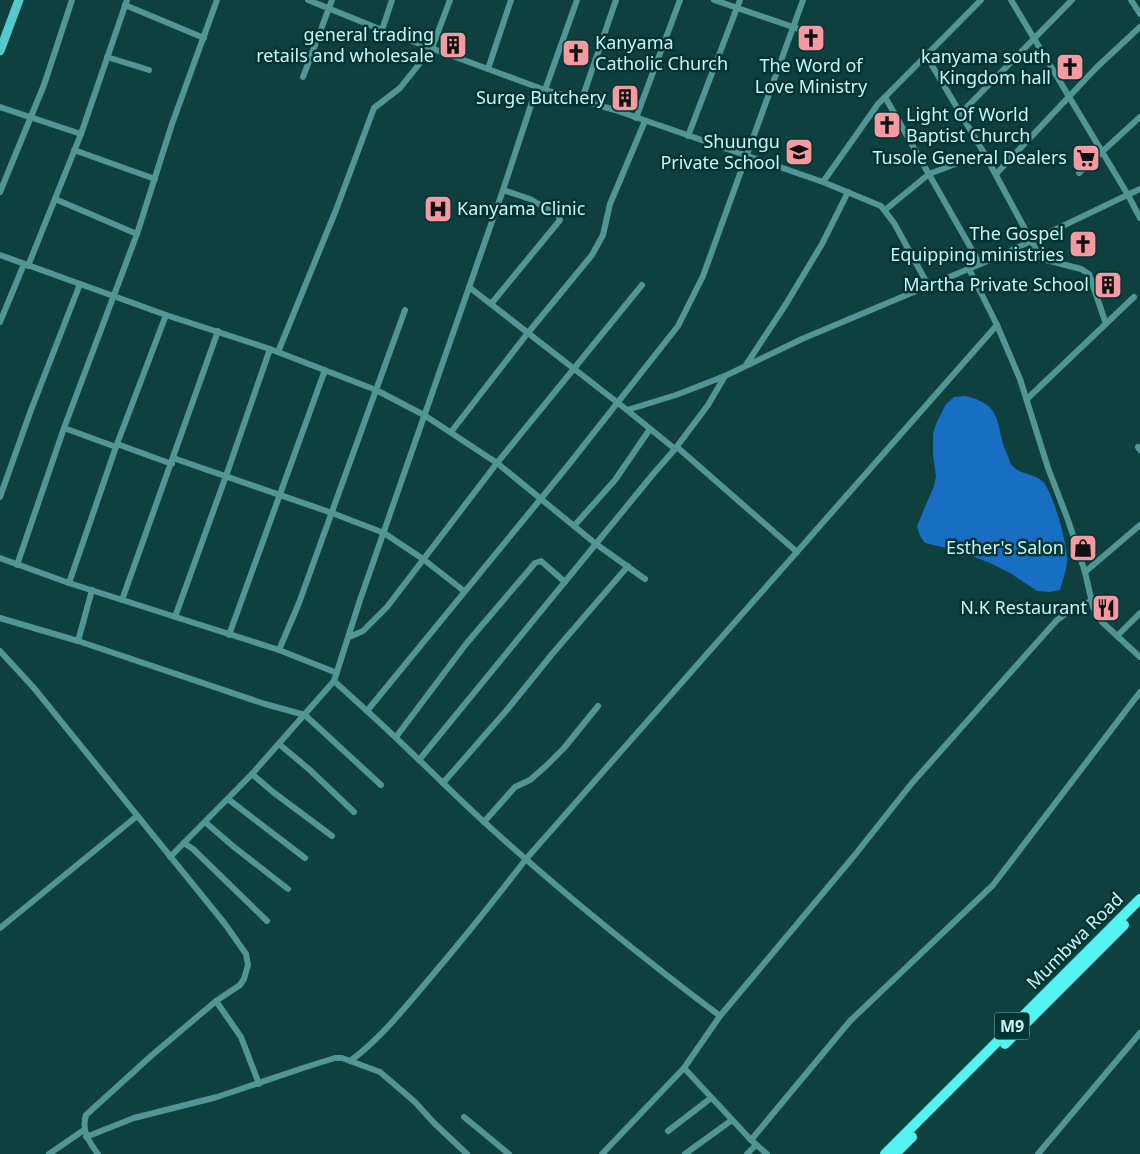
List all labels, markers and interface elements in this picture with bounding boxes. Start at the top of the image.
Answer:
place label: general trading retails and wholesale [256,22,434,67]
church icon: The Word of Love Ministry [796,23,826,53]
building icon: general trading retails and wholesale [438,30,468,60]
place label: Kanyama Catholic Church [595,30,728,75]
church icon: Kanyama Catholic Church [561,38,591,68]
place label: kanyama south Kingdom hall [921,44,1051,89]
church icon: kanyama south Kingdom hall [1055,52,1085,82]
place label: The Word of Love Ministry [755,53,868,98]
building icon: Surge Butchery [610,83,640,113]
place label: Surge Butchery [476,85,607,109]
place label: Light Of World Baptist Church [906,102,1030,147]
church icon: Light Of World Baptist Church [872,110,902,140]
place label: Shuungu Private School [660,129,780,174]
school or university icon: Shuungu Private School [784,137,814,167]
supermarket icon: Tusole General Dealers [1071,143,1101,173]
place label: Tusole General Dealers [873,145,1067,169]
hospital icon: Kanyama Clinic [423,194,453,224]
place label: Kanyama Clinic [457,196,586,220]
place label: The Gospel Equipping ministries [890,221,1064,266]
church icon: The Gospel Equipping ministries [1068,229,1098,259]
building icon: Martha Private School [1093,270,1123,300]
place label: Martha Private School [903,272,1089,296]
shop icon: Esther's Salon [1068,533,1098,563]
place label: Esther's Salon [946,535,1064,559]
restaurant icon: N.K Restaurant [1091,593,1121,623]
place label: N.K Restaurant [960,595,1087,619]
street label: Mumbwa Road [1021,887,1128,994]
road number: M9 [994,1012,1030,1040]

